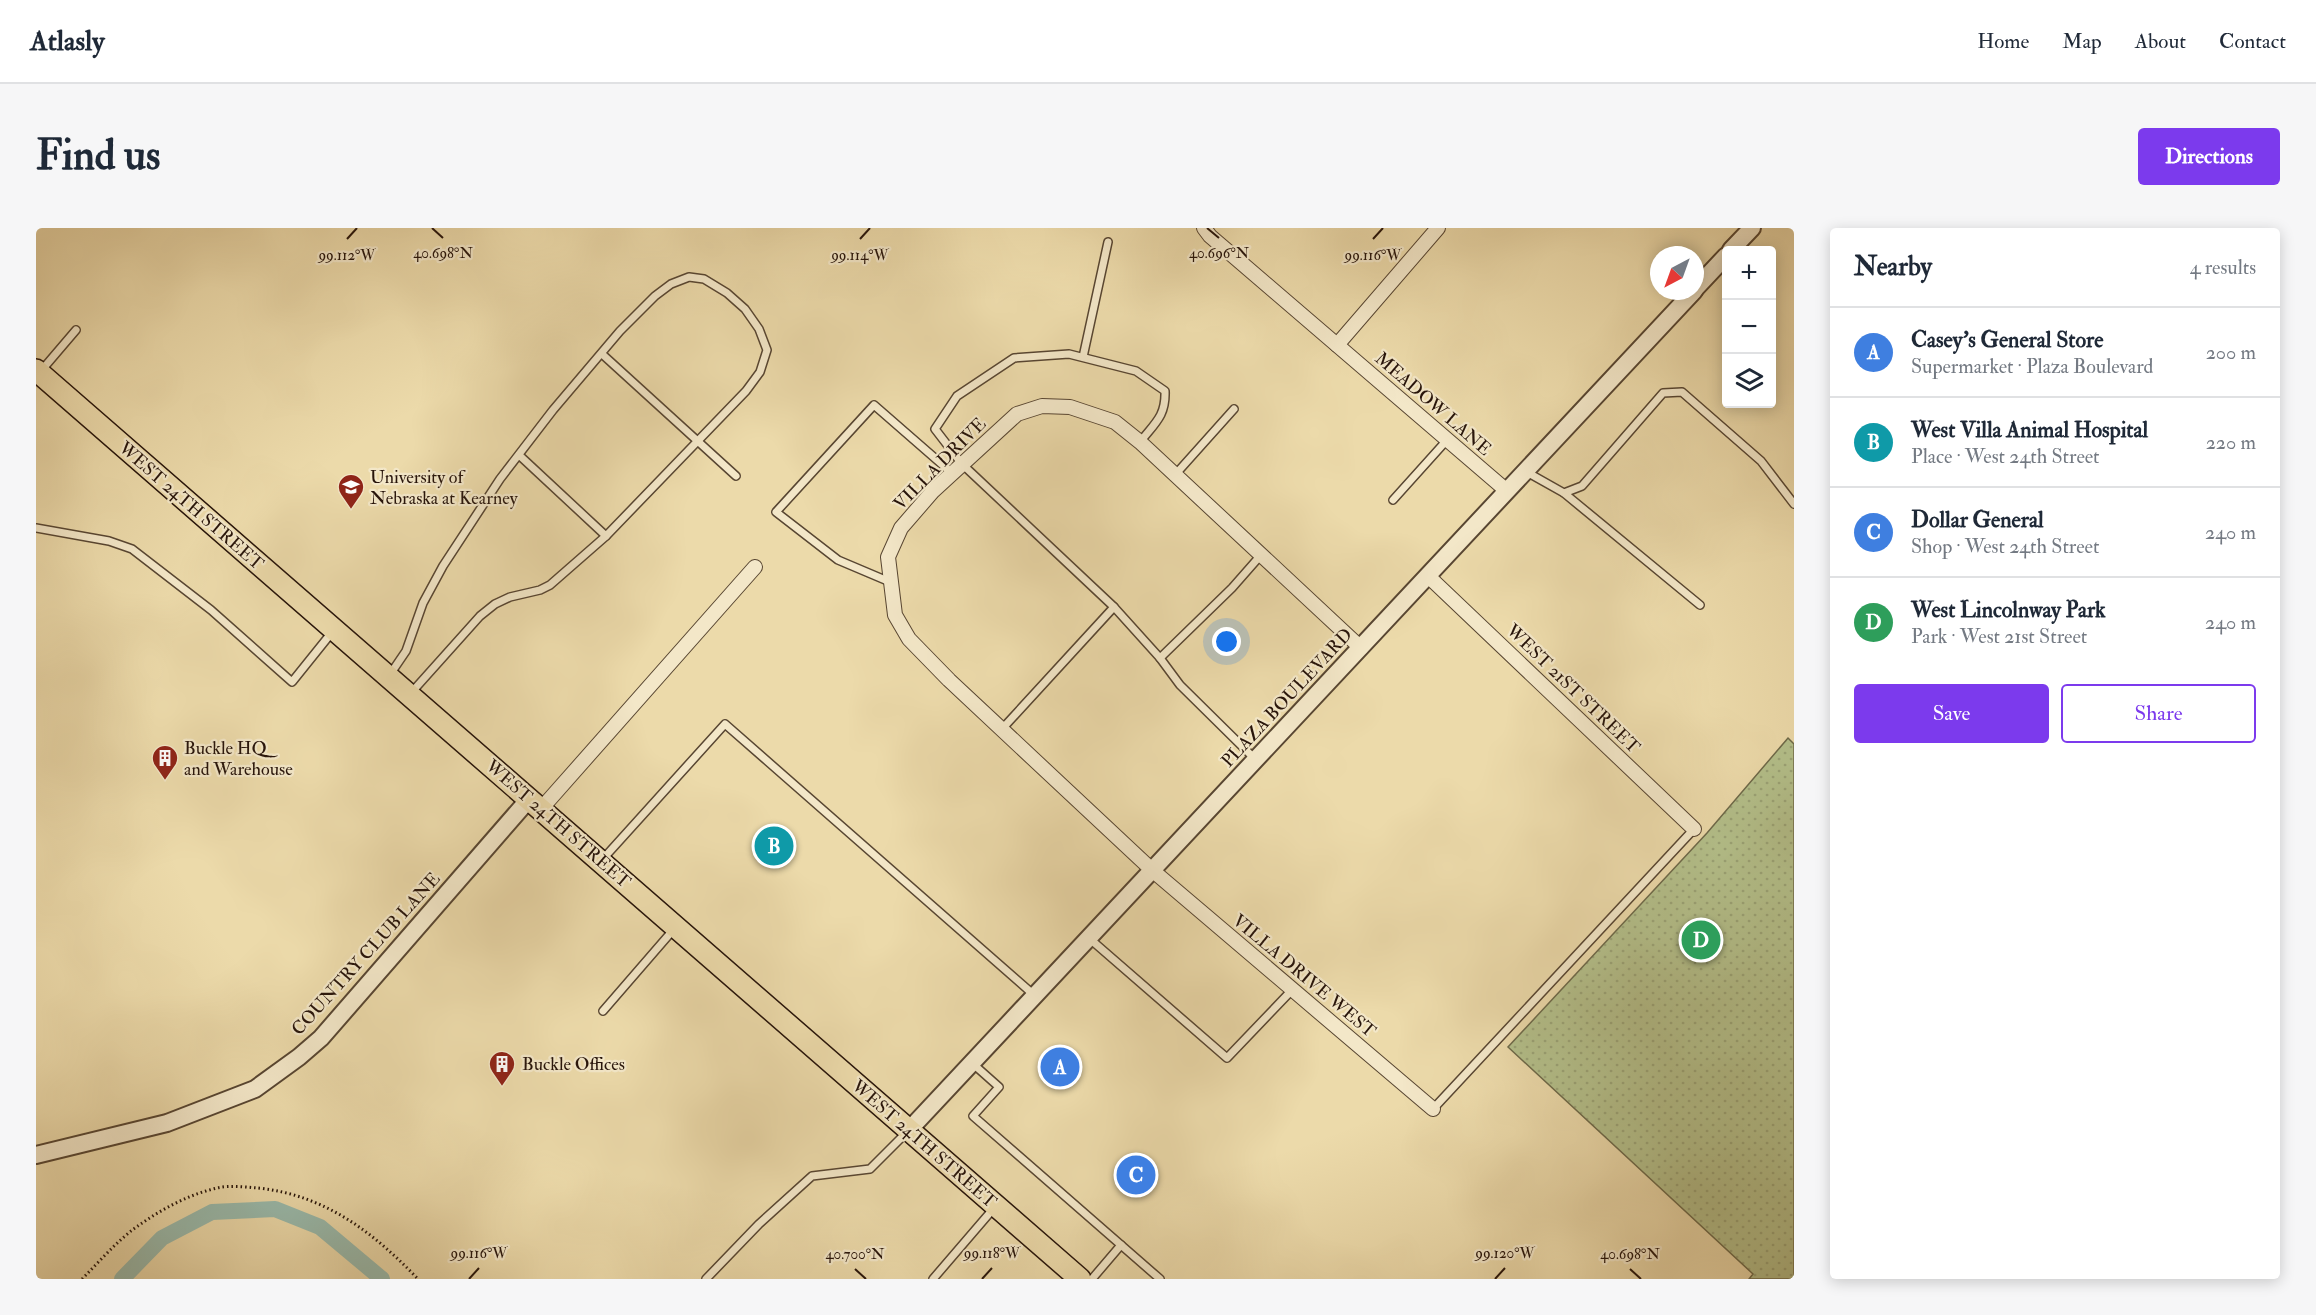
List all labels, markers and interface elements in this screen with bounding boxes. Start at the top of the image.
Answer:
text: Atlasly [30,24,104,59]
text: Home [1977,28,2029,55]
text: Map [2062,28,2102,55]
text: About [2135,28,2186,55]
text: Contact [2219,28,2286,55]
button: Directions [2138,128,2280,185]
text: Find us [36,130,160,182]
text: 40.698°N [413,244,473,263]
text: 40.696°N [1189,244,1250,263]
text: 99.112°W [317,246,376,265]
text: 99.114°W [830,246,890,265]
text: 99.116°W [1343,246,1402,265]
north arrow [1650,246,1704,300]
map controls [1722,246,1776,408]
button: + [1722,246,1776,300]
text: Nearby [1854,251,1932,283]
text: 4 results [2190,255,2256,280]
button: − [1722,300,1776,354]
text: Casey's General Store [1911,326,2103,354]
text: A [1867,340,1880,365]
text: 200 m [2206,340,2256,365]
street label: MEADOW LANE [1370,347,1496,461]
button: layers [1722,354,1776,408]
text: Supermarket · Plaza Boulevard [1911,354,2153,379]
street label: VILLA DRIVE [889,413,991,515]
text: West Villa Animal Hospital [1911,416,2148,444]
text: B [1867,430,1880,455]
text: 220 m [2206,430,2256,455]
street label: WEST 24TH STREET [113,436,269,576]
text: Place · West 24th Street [1911,444,2100,469]
place label: University of Nebraska at Kearney [370,466,519,510]
school or university icon: University of Nebraska at Kearney [336,472,366,510]
text: Dollar General [1911,506,2044,534]
text: C [1866,520,1881,545]
text: 240 m [2205,520,2256,545]
text: Shop · West 24th Street [1911,534,2099,559]
text: West Lincolnway Park [1911,596,2106,624]
text: D [1865,610,1882,635]
text: 240 m [2205,610,2256,635]
street label: WEST 21ST STREET [1501,619,1645,759]
street label: PLAZA BOULEVARD [1216,624,1358,772]
text: Park · West 21st Street [1911,624,2087,649]
your location [1212,627,1241,656]
button: Save [1854,684,2049,743]
button: Share [2061,684,2256,743]
place label: Buckle HQ and Warehouse [184,737,293,781]
building icon: Buckle HQ and Warehouse [150,743,180,781]
street label: WEST 24TH STREET [480,754,636,894]
pin: B [754,824,794,868]
street label: COUNTRY CLUB LANE [287,868,445,1040]
street label: VILLA DRIVE WEST [1228,909,1381,1043]
pin: D [1682,918,1720,962]
pin: A [1040,1044,1080,1090]
building icon: Buckle Offices [487,1049,517,1087]
place label: Buckle Offices [522,1053,625,1076]
street label: WEST 24TH STREET [846,1074,1002,1214]
pin: C [1116,1152,1156,1198]
text: 99.116°W [449,1244,508,1263]
text: 99.118°W [963,1244,1021,1263]
text: 99.120°W [1474,1244,1535,1263]
text: 40.700°N [825,1245,885,1264]
text: 40.698°N [1600,1245,1660,1264]

